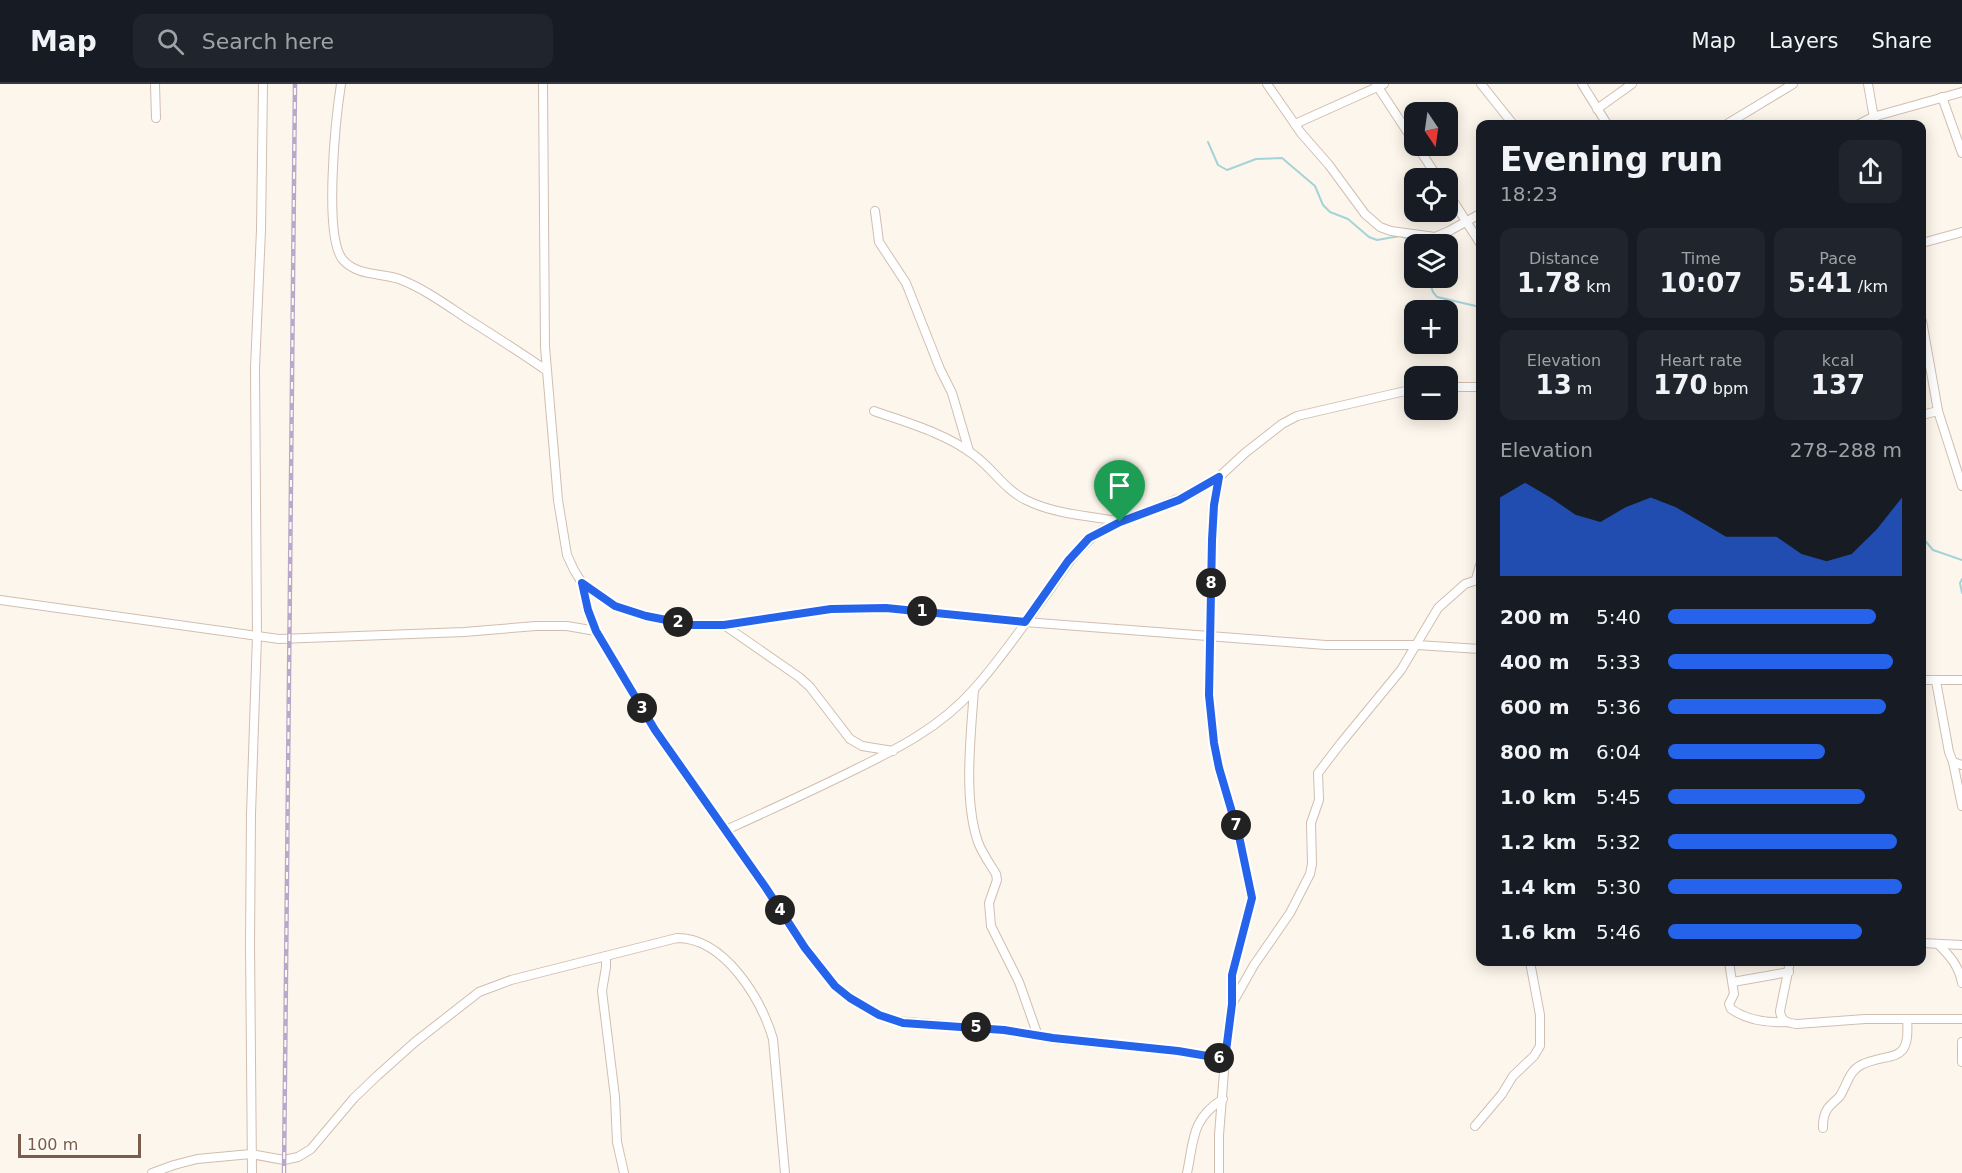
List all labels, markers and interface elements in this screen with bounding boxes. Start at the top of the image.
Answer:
search box [133,14,553,68]
text: Map [30,25,97,58]
icon: search [154,25,187,58]
text: Search here [202,29,334,54]
text: Map [1692,29,1736,53]
text: Layers [1769,29,1838,53]
text: Share [1871,29,1932,53]
north arrow [1404,102,1458,156]
map controls [1404,102,1458,420]
text: Evening run [1500,140,1723,179]
button: share [1839,140,1902,203]
button: locate [1404,168,1458,222]
text: 18:23 [1500,182,1558,206]
button: layers [1404,234,1458,288]
text: Distance [1529,249,1599,268]
text: Time [1681,249,1721,268]
text: Pace [1819,249,1857,268]
text: 1.78 [1517,268,1581,298]
text: 10:07 [1660,268,1742,298]
text: 5:41 [1788,268,1853,298]
text: km [1581,277,1611,296]
text: /km [1853,277,1888,296]
button: + [1404,300,1458,354]
text: Elevation [1527,351,1601,370]
text: Heart rate [1660,351,1742,370]
text: kcal [1822,351,1854,370]
button: − [1404,366,1458,420]
text: 13 [1536,370,1572,400]
text: 170 [1653,370,1708,400]
text: 137 [1811,370,1865,400]
text: m [1572,379,1592,398]
text: bpm [1708,379,1749,398]
text: Elevation [1500,438,1593,462]
text: 278–288 m [1790,438,1902,462]
pin [1094,460,1145,522]
icon: arrive [1103,469,1136,502]
pin: 8 [1196,568,1226,598]
text: 8 [1205,573,1217,592]
pin: 1 [907,596,937,626]
text: 1 [916,601,928,620]
text: 200 m [1500,605,1570,629]
text: 5:40 [1596,605,1641,629]
pin: 2 [663,607,693,637]
text: 2 [672,612,684,631]
text: 400 m [1500,650,1570,674]
text: 5:33 [1596,650,1641,674]
pin: 3 [627,693,657,723]
text: 600 m [1500,695,1570,719]
text: 5:36 [1596,695,1641,719]
text: 3 [636,698,648,717]
text: 800 m [1500,740,1570,764]
text: 6:04 [1596,740,1641,764]
text: 1.0 km [1500,785,1577,809]
text: 5:45 [1596,785,1641,809]
pin: 7 [1221,810,1251,840]
text: 7 [1230,815,1242,834]
text: 1.2 km [1500,830,1577,854]
text: 5:32 [1596,830,1641,854]
text: 1.4 km [1500,875,1577,899]
text: 5:30 [1596,875,1641,899]
pin: 4 [765,895,795,925]
text: 4 [774,900,786,919]
text: 1.6 km [1500,920,1577,944]
text: 5:46 [1596,920,1641,944]
pin: 5 [961,1012,991,1042]
text: 5 [970,1017,982,1036]
pin: 6 [1204,1043,1234,1073]
text: 6 [1213,1048,1225,1067]
scale bar [18,1131,141,1158]
text: 100 m [27,1135,78,1154]

